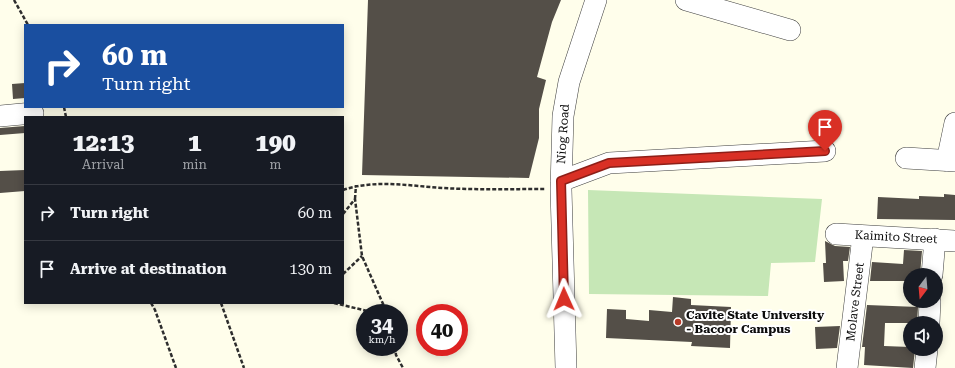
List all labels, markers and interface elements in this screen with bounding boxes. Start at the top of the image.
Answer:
text: 60 m [102,39,167,72]
icon: right [36,40,88,92]
text: Turn right [102,73,190,94]
street label: Niog Road [554,103,572,164]
pin [808,110,842,151]
icon: arrive [814,116,836,138]
text: 12:13 [72,129,134,157]
text: 1 [188,129,201,157]
text: 190 [255,129,296,157]
text: Arrival [82,157,124,172]
text: min [182,157,207,172]
text: m [269,157,281,172]
icon: right [36,202,58,224]
text: Turn right [70,204,149,222]
text: 60 m [298,204,332,222]
street label: Kaimito Street [854,228,938,246]
icon: arrive [36,258,58,280]
text: Arrive at destination [70,260,226,278]
text: 130 m [289,260,332,278]
street label: Molave Street [843,261,867,342]
north arrow [903,268,943,308]
map controls [903,268,943,356]
position arrow [543,278,585,320]
speed limit sign: 40 [416,304,468,356]
place label: Cavite State University - Bacoor Campus [686,308,825,336]
text: 34 [371,313,393,337]
button: sound [903,316,943,356]
marker: Cavite State University - Bacoor Campus [673,317,683,327]
text: km/h [369,334,395,345]

